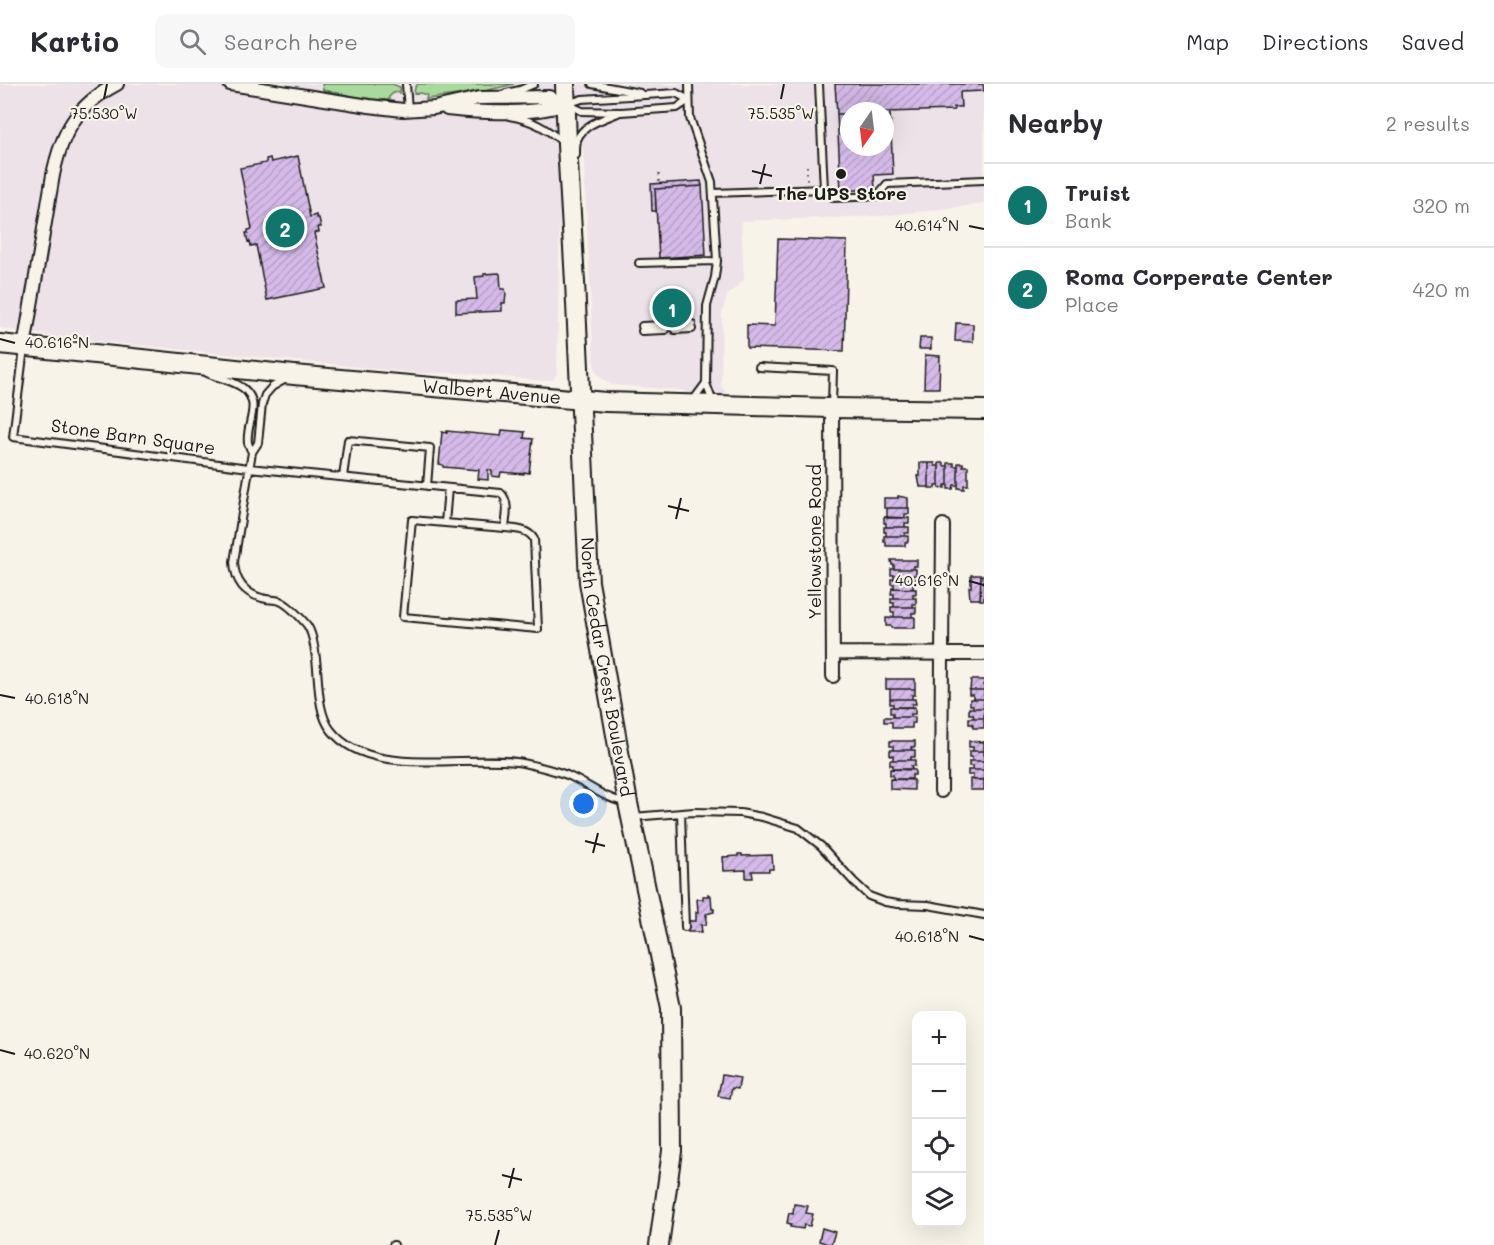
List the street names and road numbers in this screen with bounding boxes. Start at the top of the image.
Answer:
street label: Walbert Avenue [421,373,562,409]
street label: Stone Barn Square [49,413,217,459]
street label: Yellowstone Road [802,464,826,620]
street label: North Cedar Crest Boulevard [576,537,640,798]

